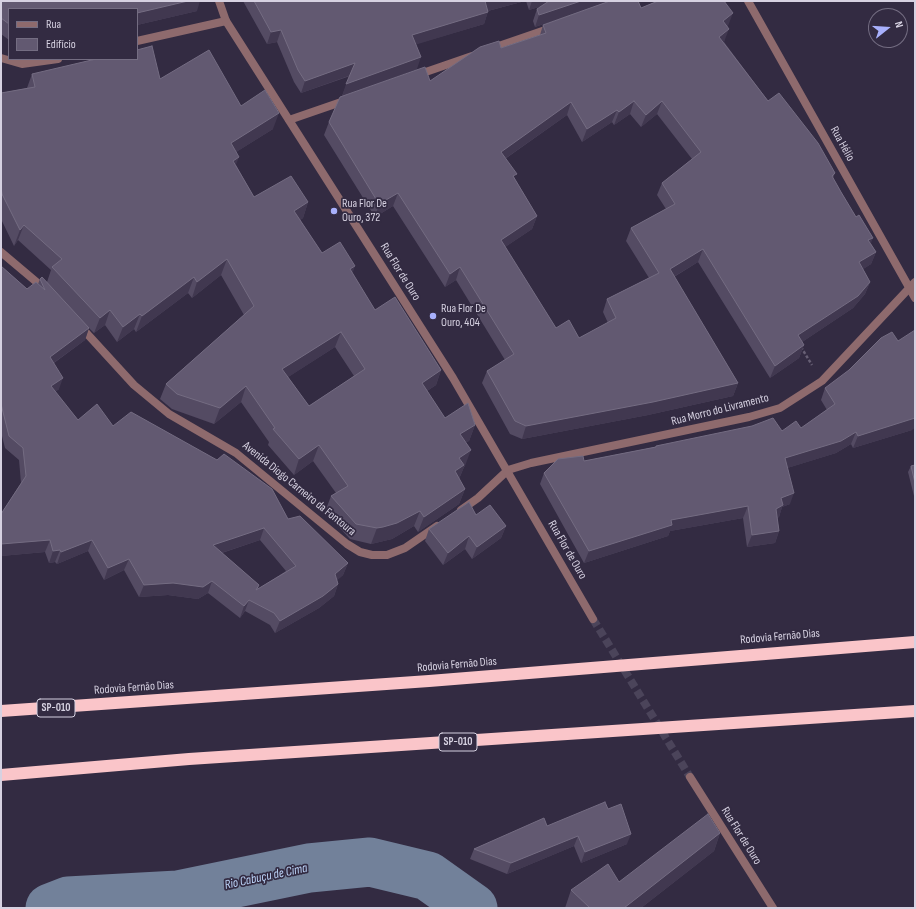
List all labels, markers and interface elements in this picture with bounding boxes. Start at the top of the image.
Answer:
legend [8,8,138,60]
north arrow [868,8,908,48]
text: Rua [46,17,61,32]
text: N [892,20,906,29]
text: Edifício [46,37,76,52]
street label: Rua Hélio [827,124,857,164]
place label: Rua Flor De Ouro, 372 [342,197,387,225]
marker: Rua Flor De Ouro, 372 [329,206,339,216]
street label: Rua Flor de Ouro [377,241,423,303]
place label: Rua Flor De Ouro, 404 [441,302,486,330]
marker: Rua Flor De Ouro, 404 [428,311,438,321]
street label: Rua Morro do Livramento [670,391,770,429]
street label: Avenida Diogo Carneiro da Fontoura [239,439,359,539]
street label: Rua Flor de Ouro [544,518,590,582]
street label: Rodovia Fernão Dias [740,626,820,648]
street label: Rodovia Fernão Dias [417,654,497,676]
street label: Rodovia Fernão Dias [94,678,174,698]
road number: SP-010 [37,699,75,717]
road number: SP-010 [439,733,477,751]
street label: Rua Flor de Ouro [718,805,764,867]
water label: Rio Cabuçu de Cima [223,861,309,893]

